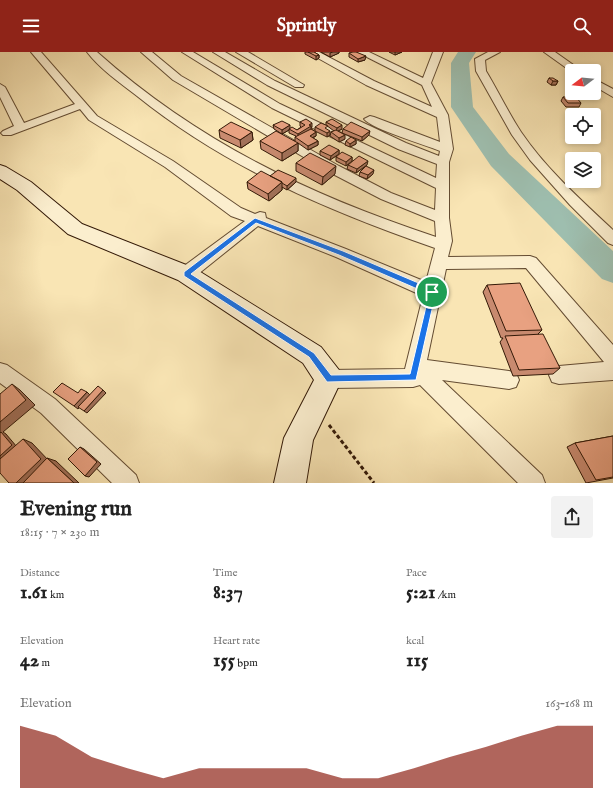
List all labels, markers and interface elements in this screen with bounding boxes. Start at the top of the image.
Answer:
icon: menu [20,15,42,37]
text: Sprintly [277,15,336,38]
icon: search [571,15,593,37]
north arrow [565,64,601,100]
map controls [565,64,601,188]
button: locate [565,108,601,144]
button: layers [565,152,601,188]
pin [415,275,449,309]
icon: arrive [421,281,443,303]
text: Evening run [20,495,132,523]
button: share [551,496,593,538]
text: 18:15 · 7 × 230 m [20,524,100,541]
text: Distance [20,566,60,580]
text: Time [213,566,237,580]
text: Pace [406,566,427,580]
text: 1.61 [20,580,48,605]
text: 8:37 [213,580,243,605]
text: 5:21 [406,580,435,605]
text: km [48,588,64,602]
text: /km [435,588,456,602]
text: Elevation [20,634,64,648]
text: Heart rate [213,634,260,648]
text: kcal [406,634,424,648]
text: 42 [20,648,39,673]
text: 155 [213,648,235,673]
text: 115 [406,648,428,673]
text: m [39,656,50,670]
text: bpm [235,656,258,670]
text: Elevation [20,695,72,712]
text: 163–168 m [545,695,593,712]

